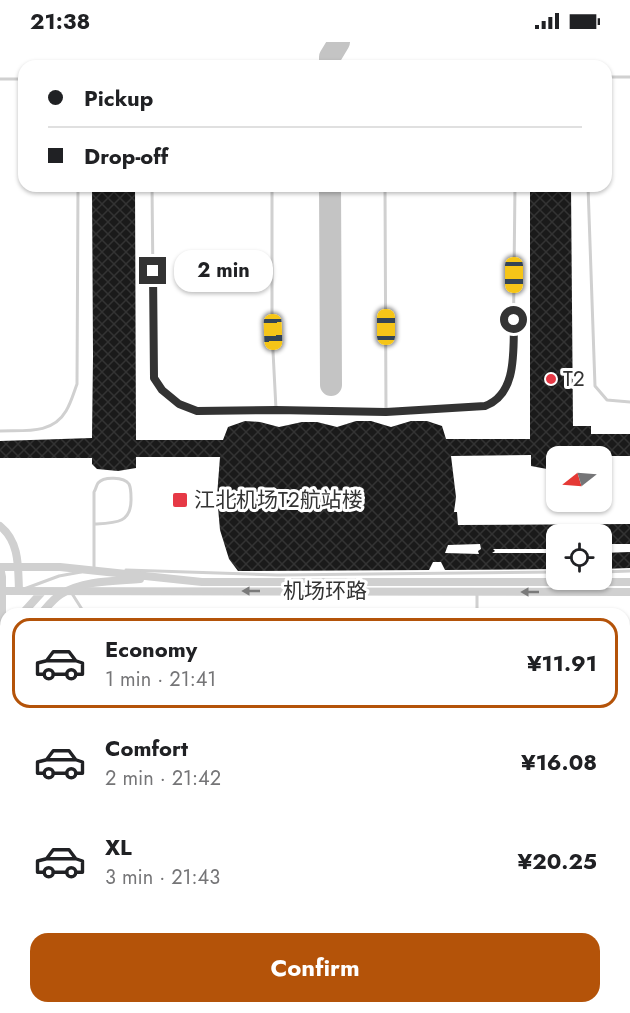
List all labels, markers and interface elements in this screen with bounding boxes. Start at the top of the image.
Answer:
text: 21:38 [30,5,90,37]
text: Pickup [84,82,153,114]
text: Drop-off [84,140,168,172]
callout: 2 min [174,250,273,292]
text: 2 min [197,256,250,285]
route end [139,257,166,284]
car [505,257,523,293]
route start [500,306,527,333]
car [377,309,395,345]
car [263,314,283,350]
place label: T2 [563,364,585,394]
marker: T2 [544,372,558,386]
north arrow [546,446,612,512]
map controls [546,446,612,590]
place label: 江北机场T2航站楼 [194,485,363,515]
marker: 江北机场T2航站楼 [171,491,189,509]
button: locate [546,524,612,590]
street label: 机场环路 [283,576,367,606]
one-way arrow [241,586,260,596]
one-way arrow [520,587,539,596]
text: Economy [105,633,197,665]
icon: car [33,636,87,690]
text: ¥11.91 [527,647,597,679]
text: 1 min · 21:41 [105,665,216,694]
text: Comfort [105,732,188,764]
icon: car [33,735,87,789]
text: ¥16.08 [521,746,597,778]
text: 2 min · 21:42 [105,764,221,793]
text: XL [105,831,132,863]
icon: car [33,834,87,888]
text: ¥20.25 [518,845,597,877]
text: 3 min · 21:43 [105,863,220,892]
button: Confirm [30,933,600,1002]

